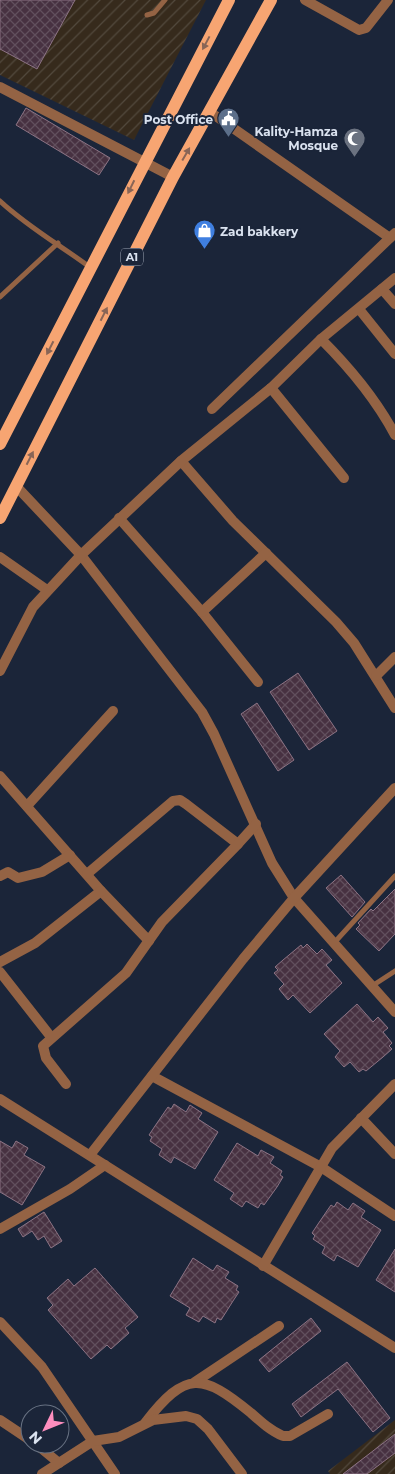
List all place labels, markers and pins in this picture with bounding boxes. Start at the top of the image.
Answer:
public building icon: Post Office [217,107,241,138]
place label: Post Office [144,112,213,127]
place label: Kality-Hamza Mosque [254,124,338,153]
mosque icon: Kality-Hamza Mosque [342,126,366,157]
shop icon: Zad bakkery [192,219,216,250]
place label: Zad bakkery [220,224,299,239]

